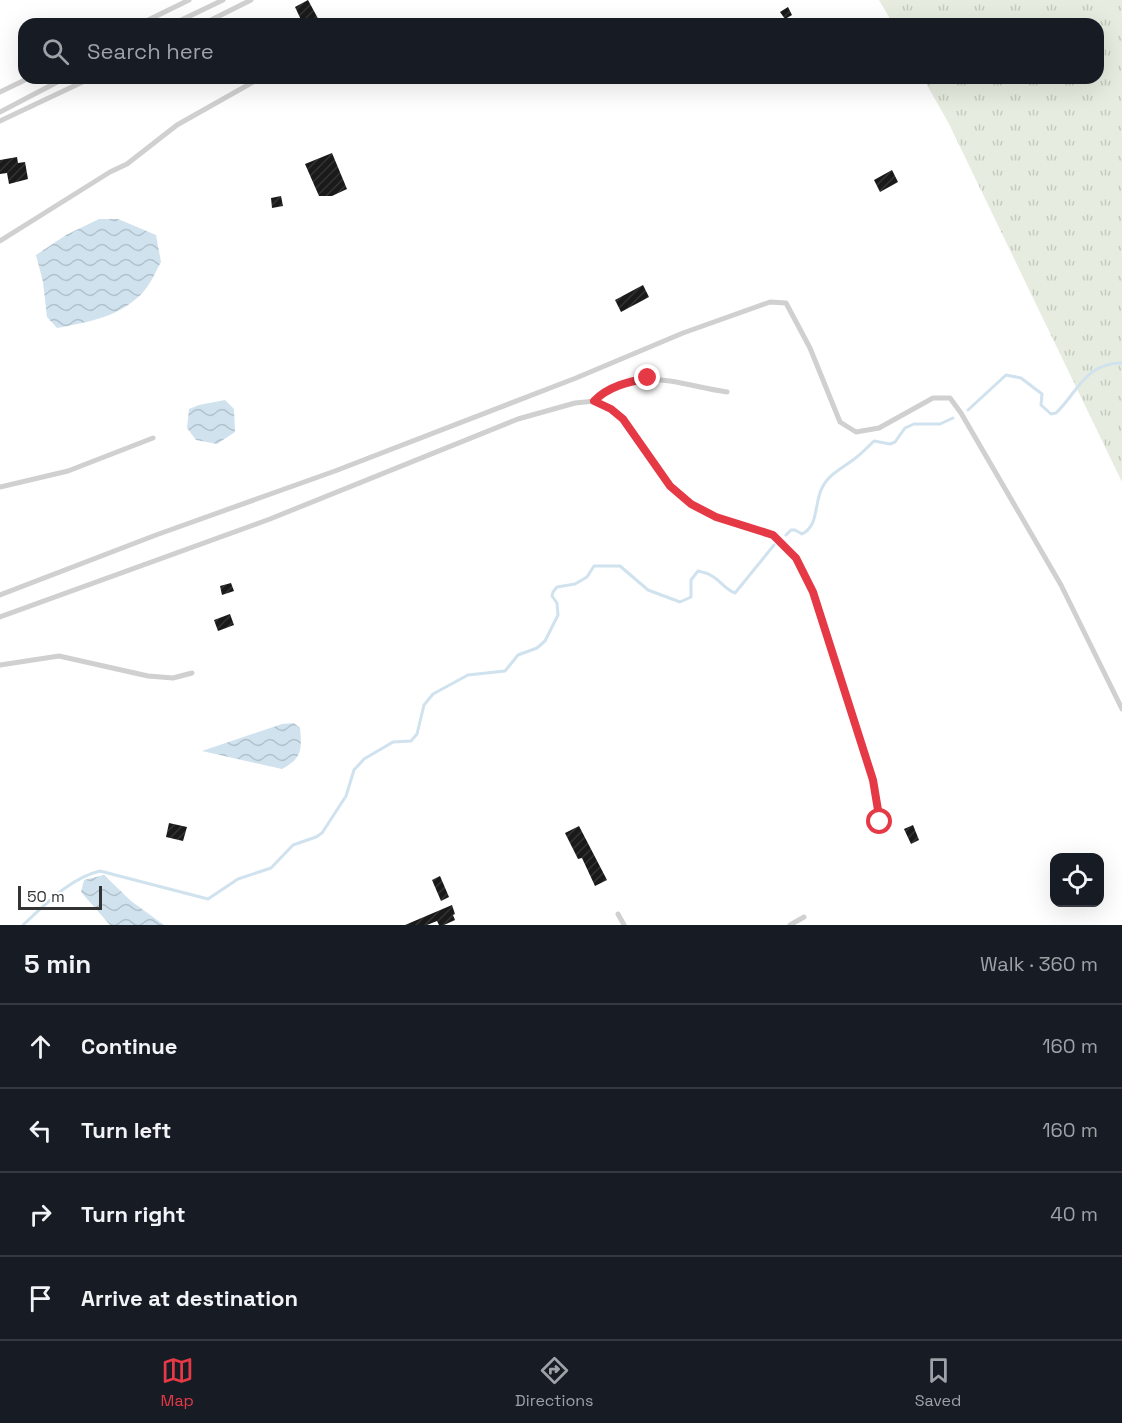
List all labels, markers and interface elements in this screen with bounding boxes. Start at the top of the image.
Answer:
search box [18,18,1104,84]
icon: search [39,35,72,68]
text: Search here [87,37,214,65]
route end [634,364,660,390]
route start [866,808,892,834]
map controls [1050,853,1104,907]
button: locate [1050,853,1104,907]
scale bar [18,883,102,910]
text: 50 m [27,886,65,907]
text: 5 min [24,947,91,981]
text: Walk · 360 m [980,951,1098,977]
icon: ahead [24,1030,57,1063]
text: Continue [81,1032,177,1060]
text: 160 m [1042,1033,1098,1059]
icon: left [24,1114,57,1147]
text: Turn left [81,1116,171,1144]
text: 160 m [1042,1117,1098,1143]
icon: right [24,1198,57,1231]
text: Turn right [81,1200,186,1228]
text: 40 m [1050,1201,1098,1227]
icon: arrive [24,1282,57,1315]
text: Arrive at destination [81,1284,298,1312]
tab: Map [161,1354,194,1411]
tab: Directions [515,1354,594,1411]
tab: Saved [915,1354,961,1411]

